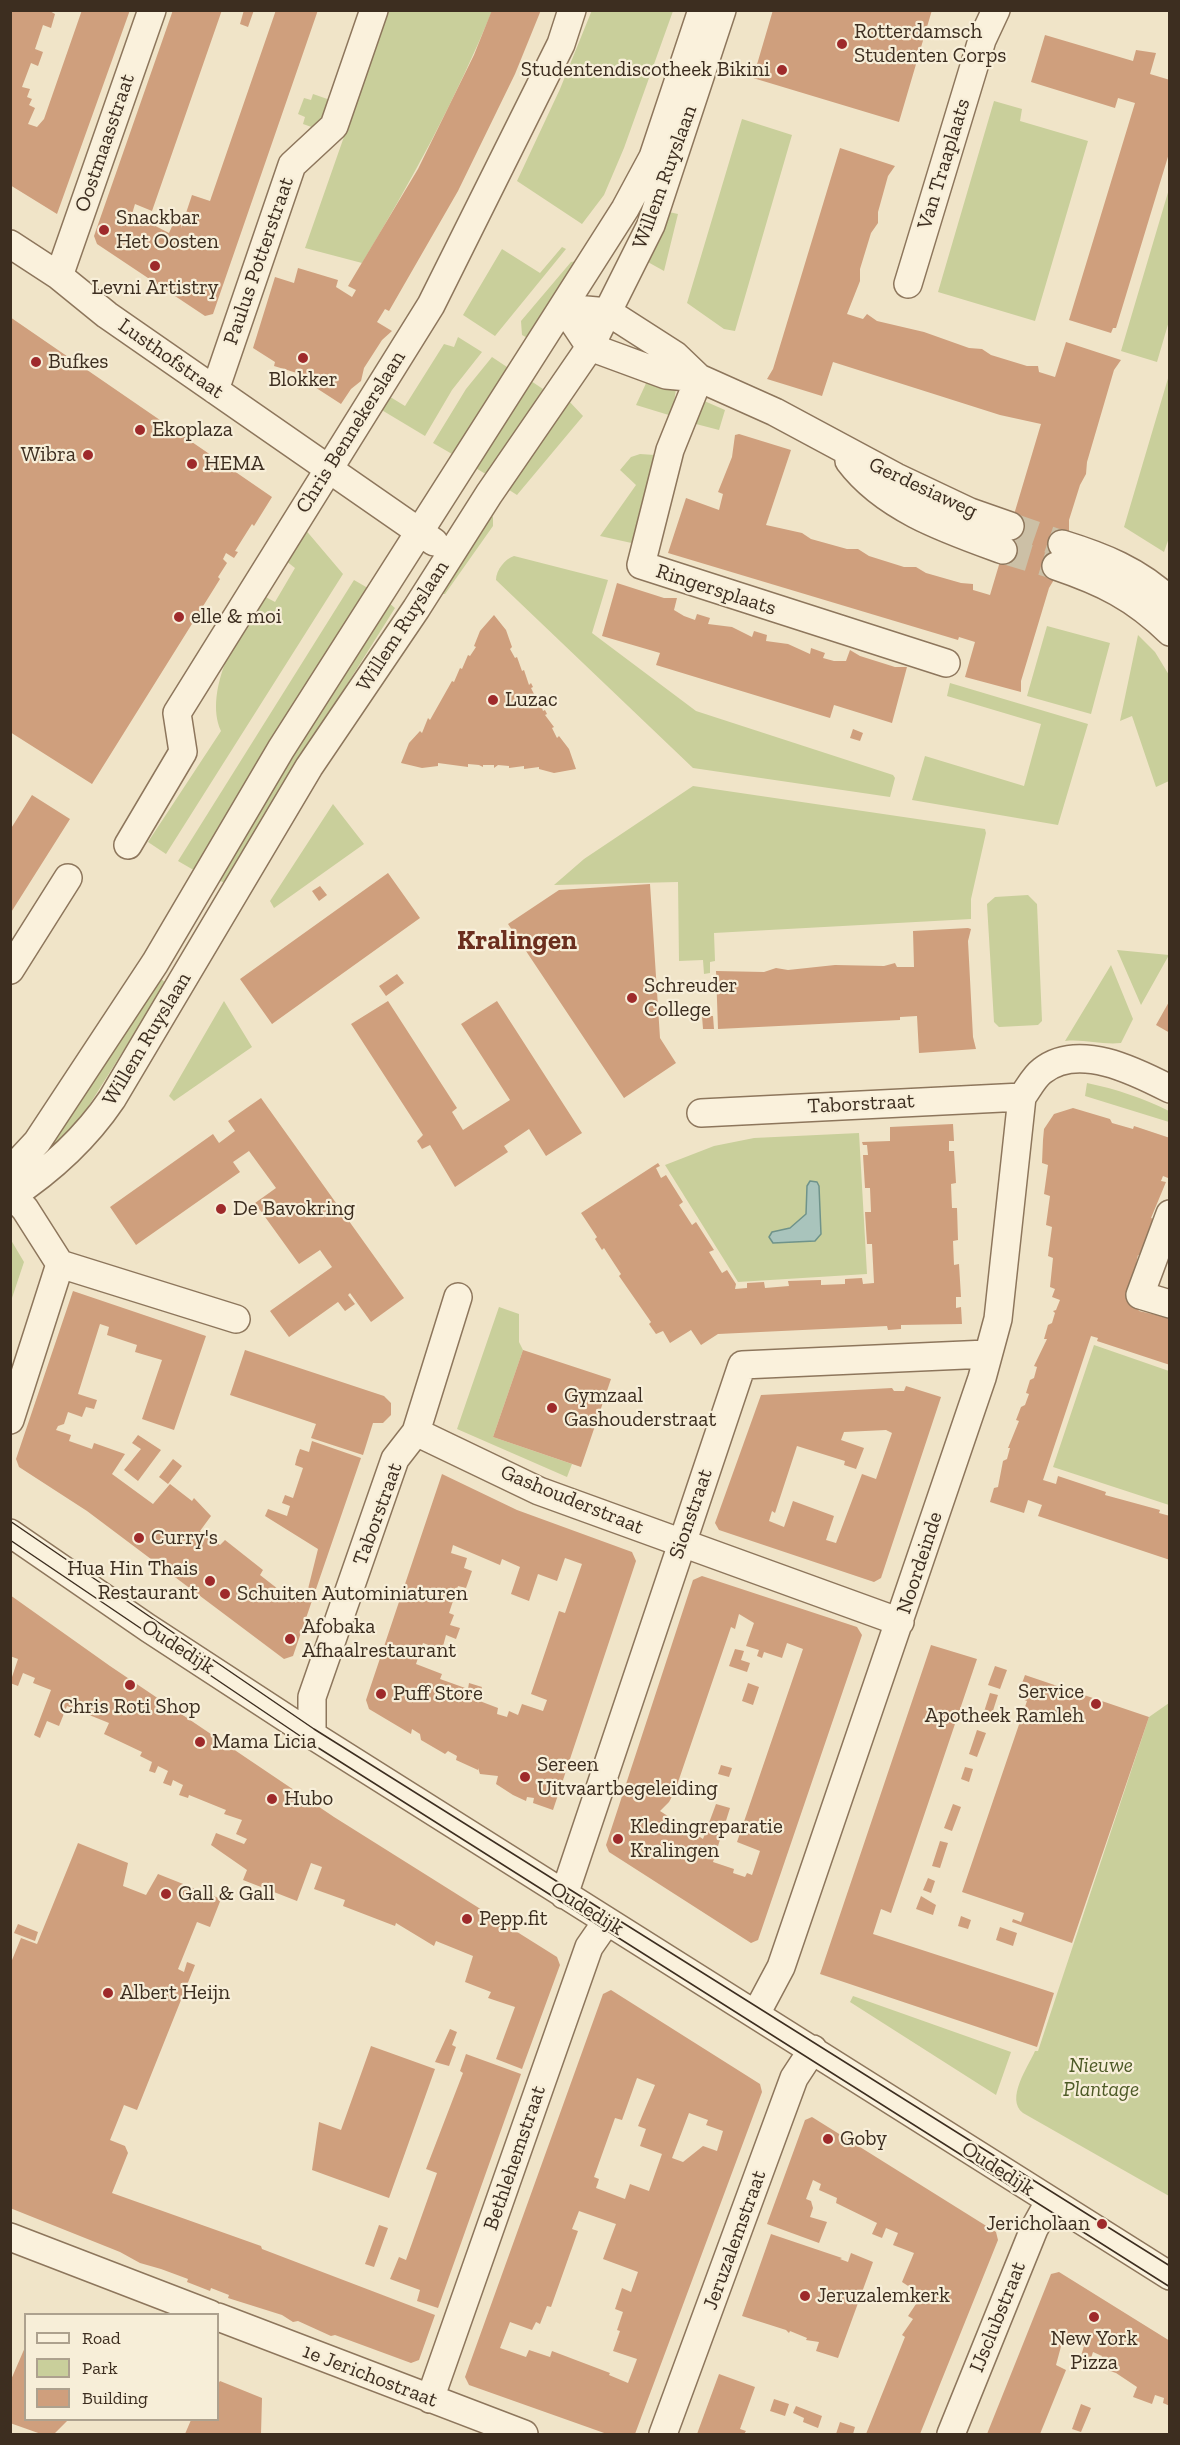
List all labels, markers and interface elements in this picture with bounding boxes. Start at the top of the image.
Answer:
place label: Rotterdamsch Studenten Corps [854,19,1007,69]
marker: Rotterdamsch Studenten Corps [835,37,849,51]
place label: Studentendiscotheek Bikini [521,57,770,83]
marker: Studentendiscotheek Bikini [775,63,789,77]
street label: Oostmaasstraat [70,71,140,215]
street label: Van Traaplaats [912,96,976,232]
street label: Willem Ruyslaan [627,102,703,252]
street label: Paulus Potterstraat [218,174,300,348]
place label: Snackbar Het Oosten [116,205,219,255]
marker: Snackbar Het Oosten [97,223,111,237]
marker: Levni Artistry [148,259,162,273]
place label: Levni Artistry [92,275,218,301]
street label: Lusthofstraat [113,313,229,405]
street label: Chris Bennekerslaan [291,346,411,518]
place label: Bufkes [48,349,108,375]
marker: Blokker [296,351,310,365]
marker: Bufkes [29,355,43,369]
place label: Blokker [268,367,338,393]
place label: Ekoplaza [152,417,233,443]
marker: Ekoplaza [133,423,147,437]
place label: Wibra [21,442,76,468]
marker: Wibra [81,448,95,462]
place label: HEMA [204,451,264,477]
street label: Gerdesiaweg [865,452,981,524]
marker: HEMA [185,457,199,471]
street label: Willem Ruyslaan [351,556,455,696]
street label: Ringersplaats [653,559,779,621]
place label: elle & moi [191,604,282,630]
marker: elle & moi [172,610,186,624]
place label: Luzac [505,687,558,713]
marker: Luzac [486,693,500,707]
district label: Kralingen [457,925,577,957]
street label: Willem Ruyslaan [97,968,197,1110]
place label: Schreuder College [644,973,737,1023]
marker: Schreuder College [625,991,639,1005]
street label: Taborstraat [807,1089,915,1119]
place label: De Bavokring [233,1196,355,1222]
marker: De Bavokring [214,1202,228,1216]
place label: Gymzaal Gashouderstraat [564,1383,716,1433]
marker: Gymzaal Gashouderstraat [545,1401,559,1415]
street label: Taborstraat [348,1459,408,1569]
street label: Gashouderstraat [497,1460,647,1540]
street label: Sionstraat [664,1466,718,1562]
street label: Noordeinde [892,1509,948,1617]
place label: Curry's [151,1525,218,1551]
marker: Curry's [132,1531,146,1545]
place label: Hua Hin Thais Restaurant [67,1556,198,1606]
marker: Hua Hin Thais Restaurant [203,1574,217,1588]
place label: Schuiten Autominiaturen [237,1581,468,1607]
marker: Schuiten Autominiaturen [218,1587,232,1601]
street label: Oudedijk [137,1614,219,1680]
place label: Afobaka Afhaalrestaurant [302,1614,456,1664]
marker: Afobaka Afhaalrestaurant [283,1632,297,1646]
marker: Chris Roti Shop [123,1678,137,1692]
place label: Service Apotheek Ramleh [925,1679,1084,1729]
place label: Puff Store [393,1681,483,1707]
marker: Puff Store [374,1687,388,1701]
place label: Chris Roti Shop [59,1694,201,1720]
marker: Service Apotheek Ramleh [1089,1697,1103,1711]
place label: Mama Licia [212,1729,317,1755]
marker: Mama Licia [193,1735,207,1749]
place label: Sereen Uitvaartbegeleiding [537,1752,718,1802]
marker: Sereen Uitvaartbegeleiding [518,1770,532,1784]
place label: Hubo [284,1786,333,1812]
marker: Hubo [265,1792,279,1806]
place label: Kledingreparatie Kralingen [630,1814,783,1864]
marker: Kledingreparatie Kralingen [611,1832,625,1846]
street label: Oudedijk [546,1877,628,1941]
place label: Gall & Gall [178,1881,275,1907]
marker: Gall & Gall [159,1887,173,1901]
place label: Pepp.fit [479,1906,548,1932]
marker: Pepp.fit [460,1912,474,1926]
place label: Albert Heijn [120,1980,230,2006]
marker: Albert Heijn [101,1986,115,2000]
park label: Nieuwe Plantage [1063,2053,1139,2103]
street label: Bethlehemstraat [478,2082,552,2234]
place label: Goby [840,2126,887,2152]
marker: Goby [821,2132,835,2146]
street label: Oudedijk [957,2136,1039,2202]
street label: Jeruzalemstraat [698,2167,772,2313]
place label: Jericholaan [986,2211,1090,2237]
marker: Jericholaan [1095,2217,1109,2231]
street label: IJsclubstraat [964,2258,1032,2376]
place label: Jeruzalemkerk [817,2283,950,2309]
marker: Jeruzalemkerk [798,2289,812,2303]
marker: New York Pizza [1087,2310,1101,2324]
legend [24,2313,219,2421]
place label: New York Pizza [1050,2326,1138,2376]
text: Road [82,2327,121,2349]
street label: 1e Jerichostraat [299,2339,441,2413]
text: Park [82,2357,118,2379]
text: Building [82,2387,148,2409]

